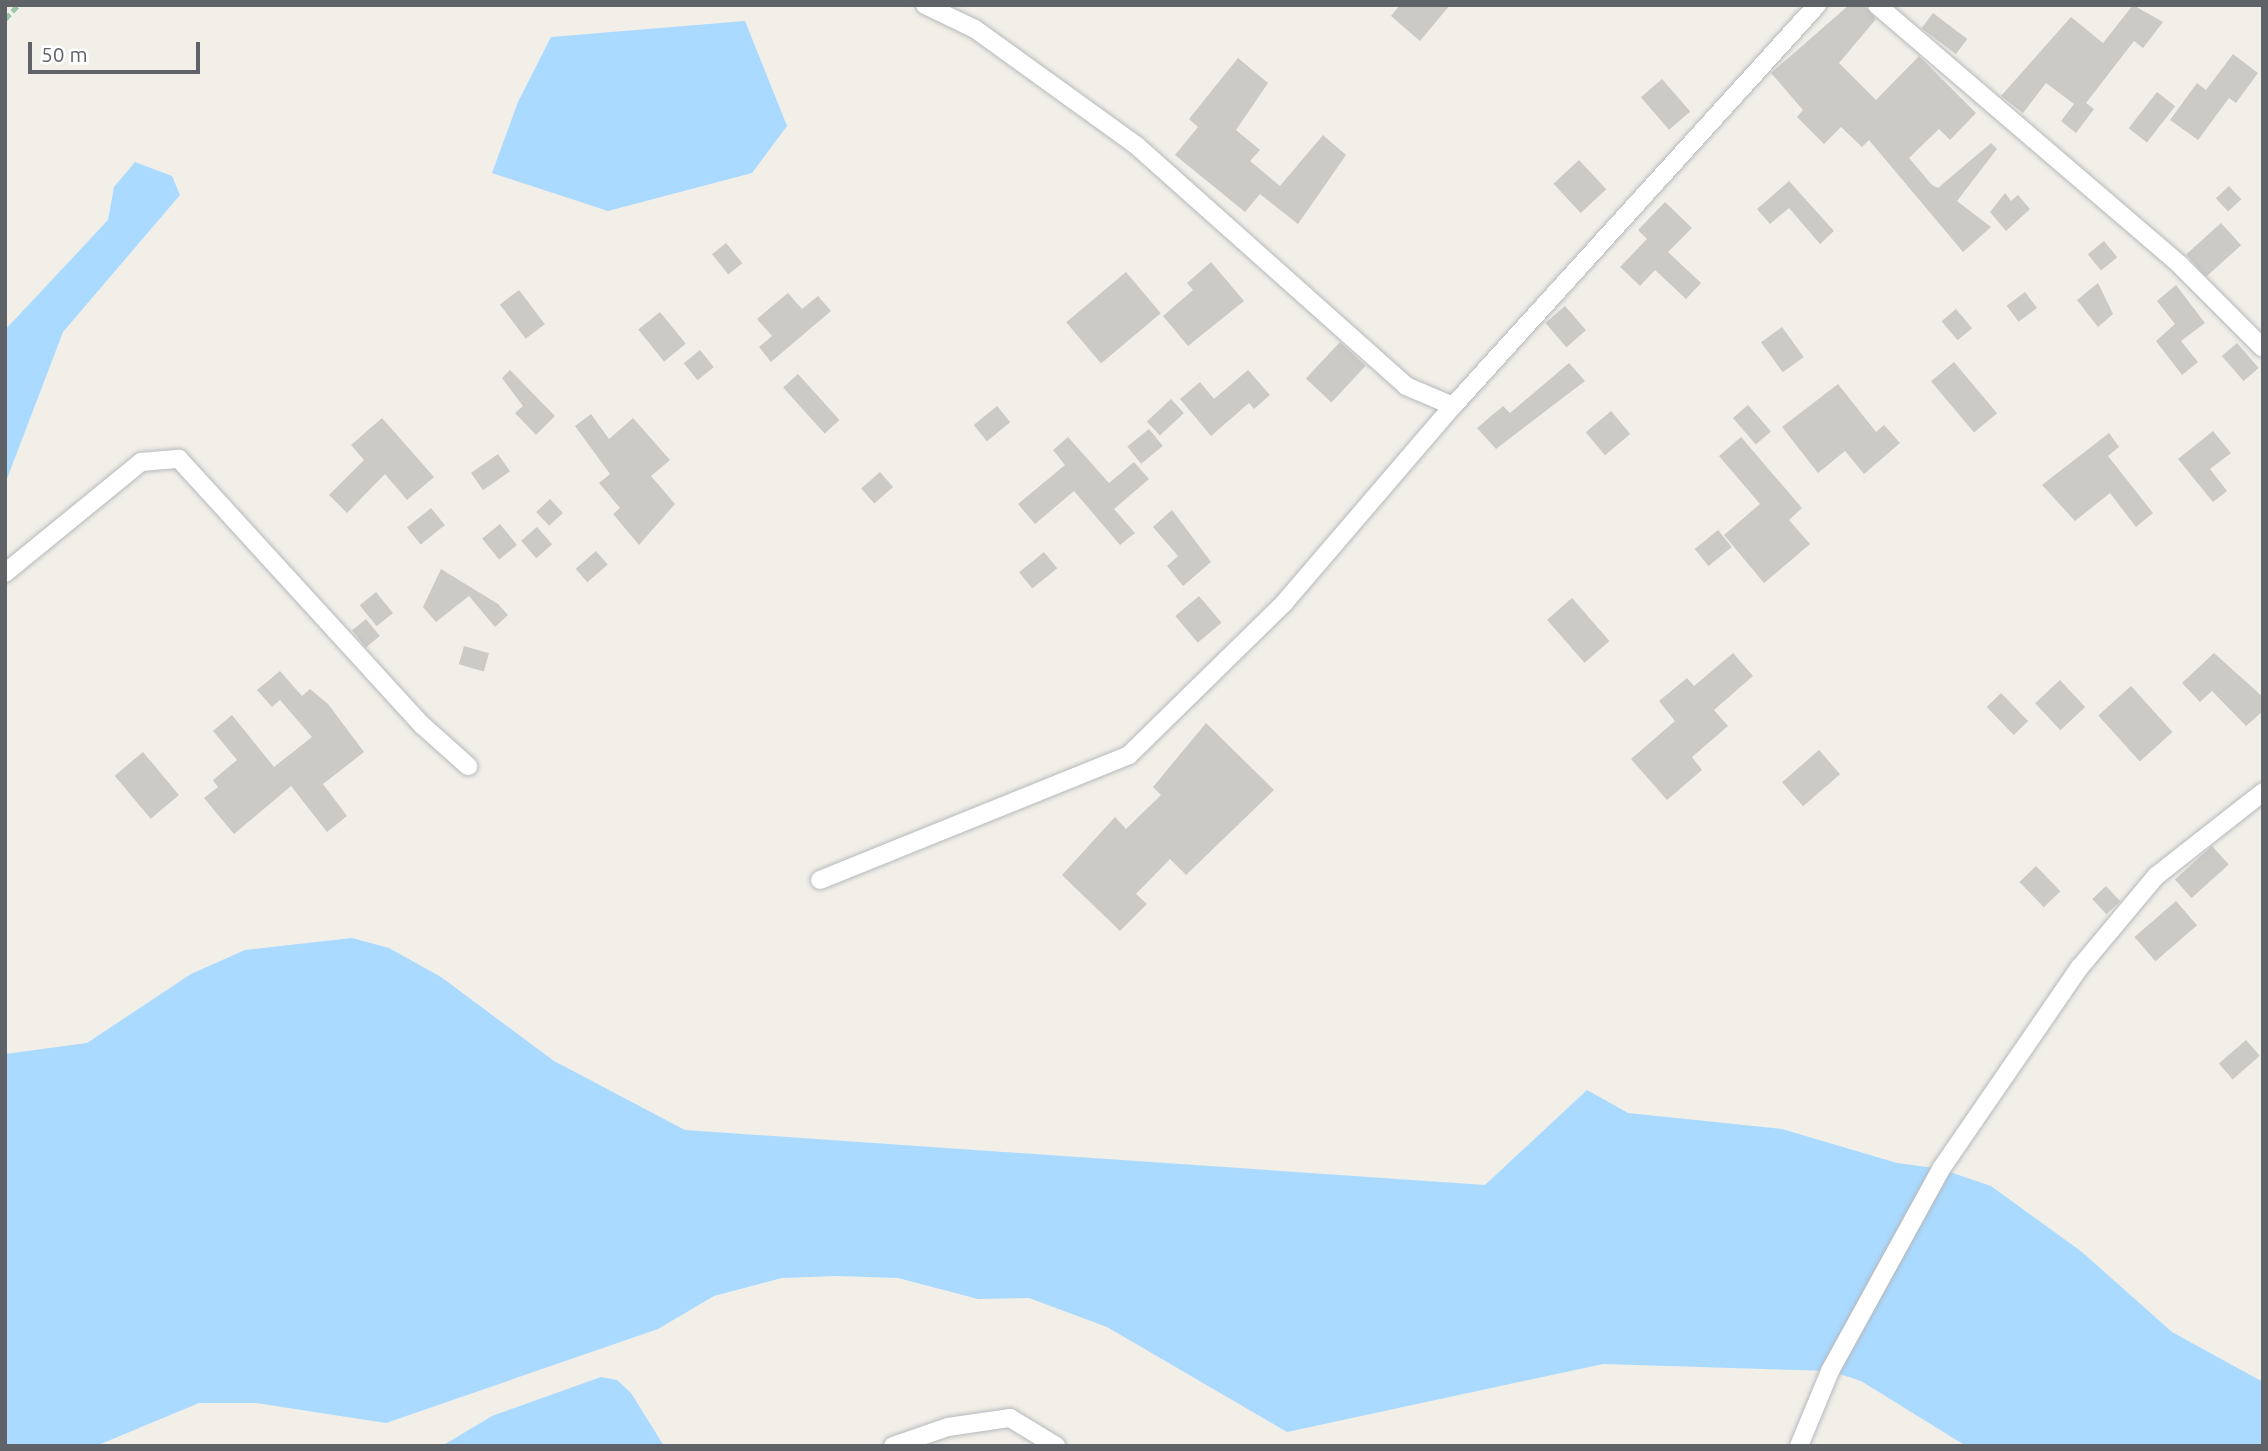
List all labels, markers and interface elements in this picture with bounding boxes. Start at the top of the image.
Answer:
scale bar [32,28,203,72]
text: 50 m [41,42,88,66]

